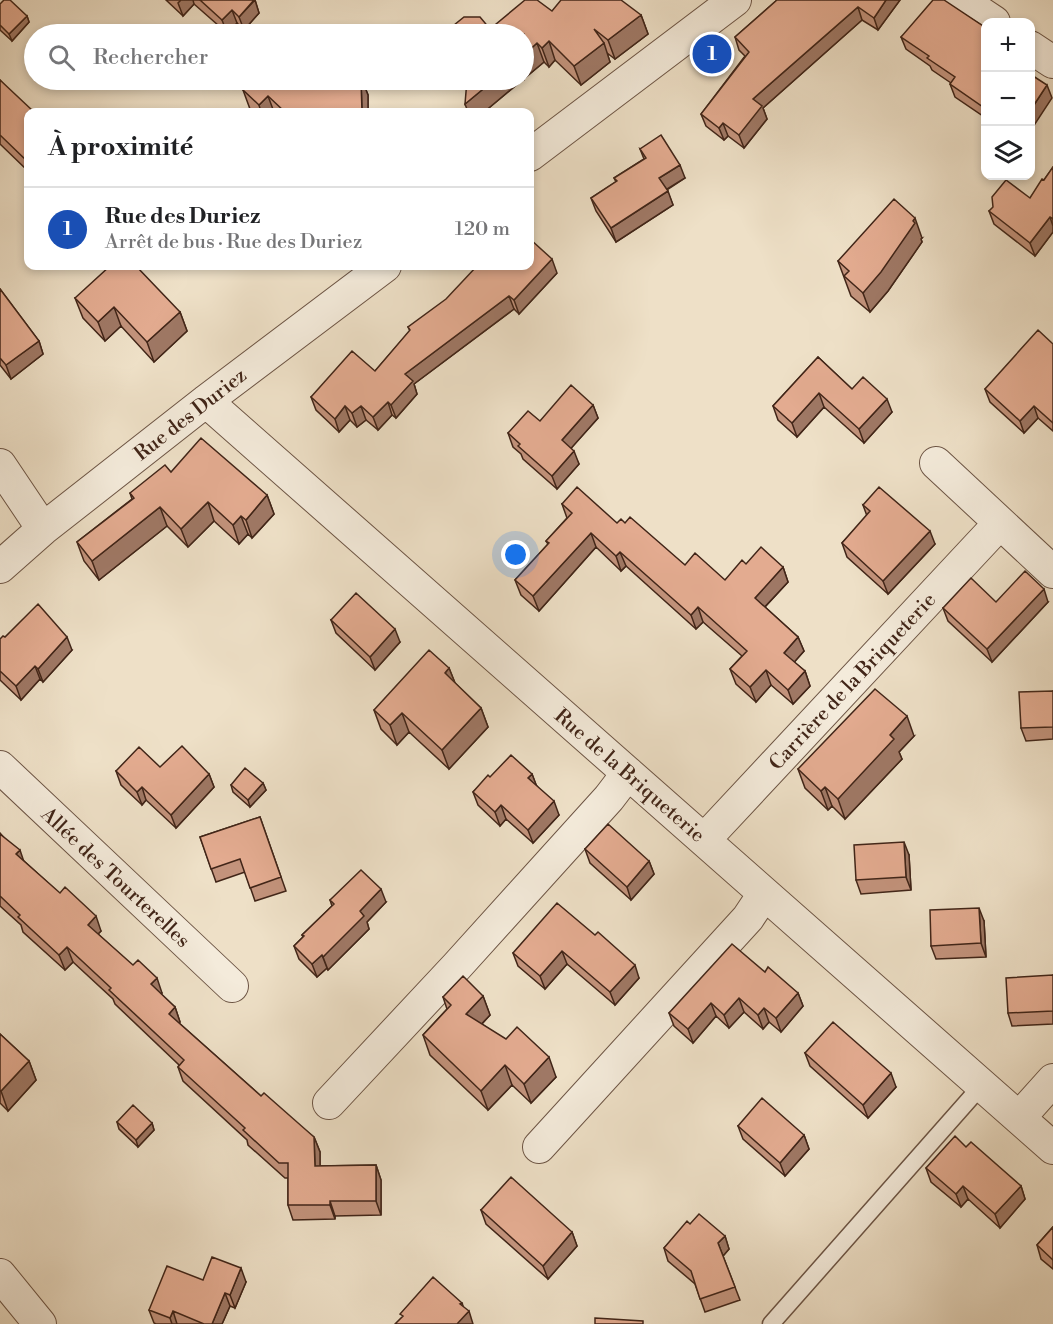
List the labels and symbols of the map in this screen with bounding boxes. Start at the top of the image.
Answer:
pin: 1 [692,32,732,76]
street label: Rue des Duriez [130,363,252,467]
your location [501,540,530,569]
street label: Carrière de la Briqueterie [764,588,942,776]
street label: Rue de la Briqueterie [549,704,709,848]
street label: Allée des Tourterelles [35,802,195,954]

